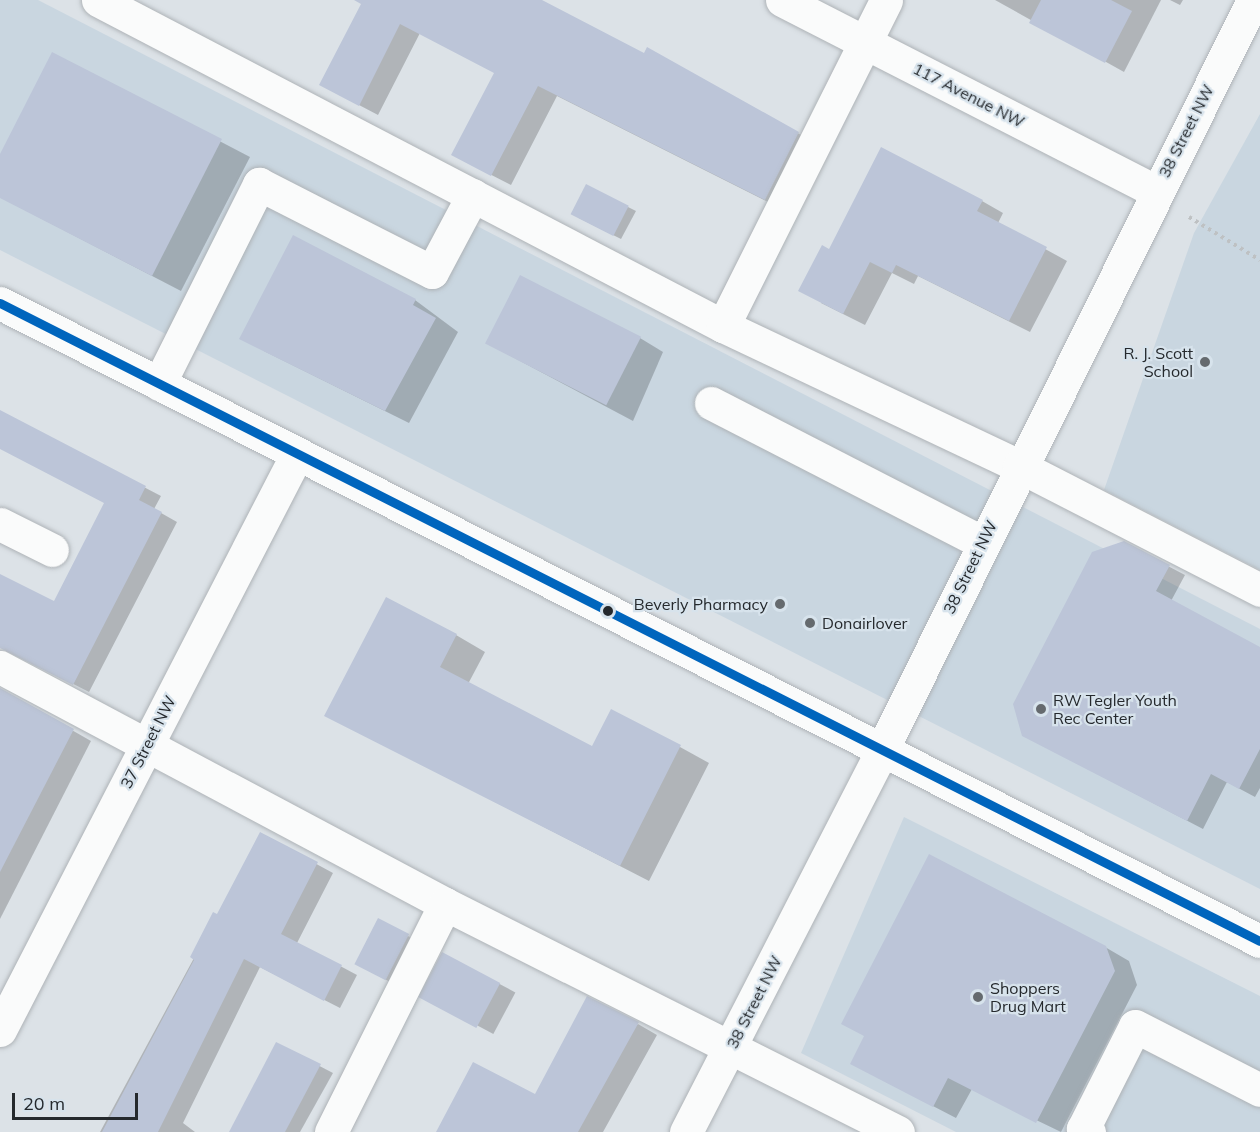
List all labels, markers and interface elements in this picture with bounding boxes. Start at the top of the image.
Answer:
street label: 117 Avenue NW [910,59,1028,131]
street label: 38 Street NW [1154,81,1218,181]
place label: R. J. Scott School [1123,343,1193,381]
marker: R. J. Scott School [1198,355,1212,369]
street label: 38 Street NW [939,517,1001,617]
place label: Beverly Pharmacy [634,594,768,614]
marker: Beverly Pharmacy [773,597,787,611]
unlabelled marker [602,605,614,617]
place label: Donairlover [822,613,907,633]
marker: Donairlover [803,616,817,630]
place label: RW Tegler Youth Rec Center [1053,690,1177,728]
street label: 37 Street NW [116,692,180,792]
marker: RW Tegler Youth Rec Center [1034,702,1048,716]
street label: 38 Street NW [722,952,786,1052]
place label: Shoppers Drug Mart [990,978,1066,1016]
marker: Shoppers Drug Mart [971,990,985,1004]
scale bar [15,1081,141,1119]
text: 20 m [23,1092,65,1115]

